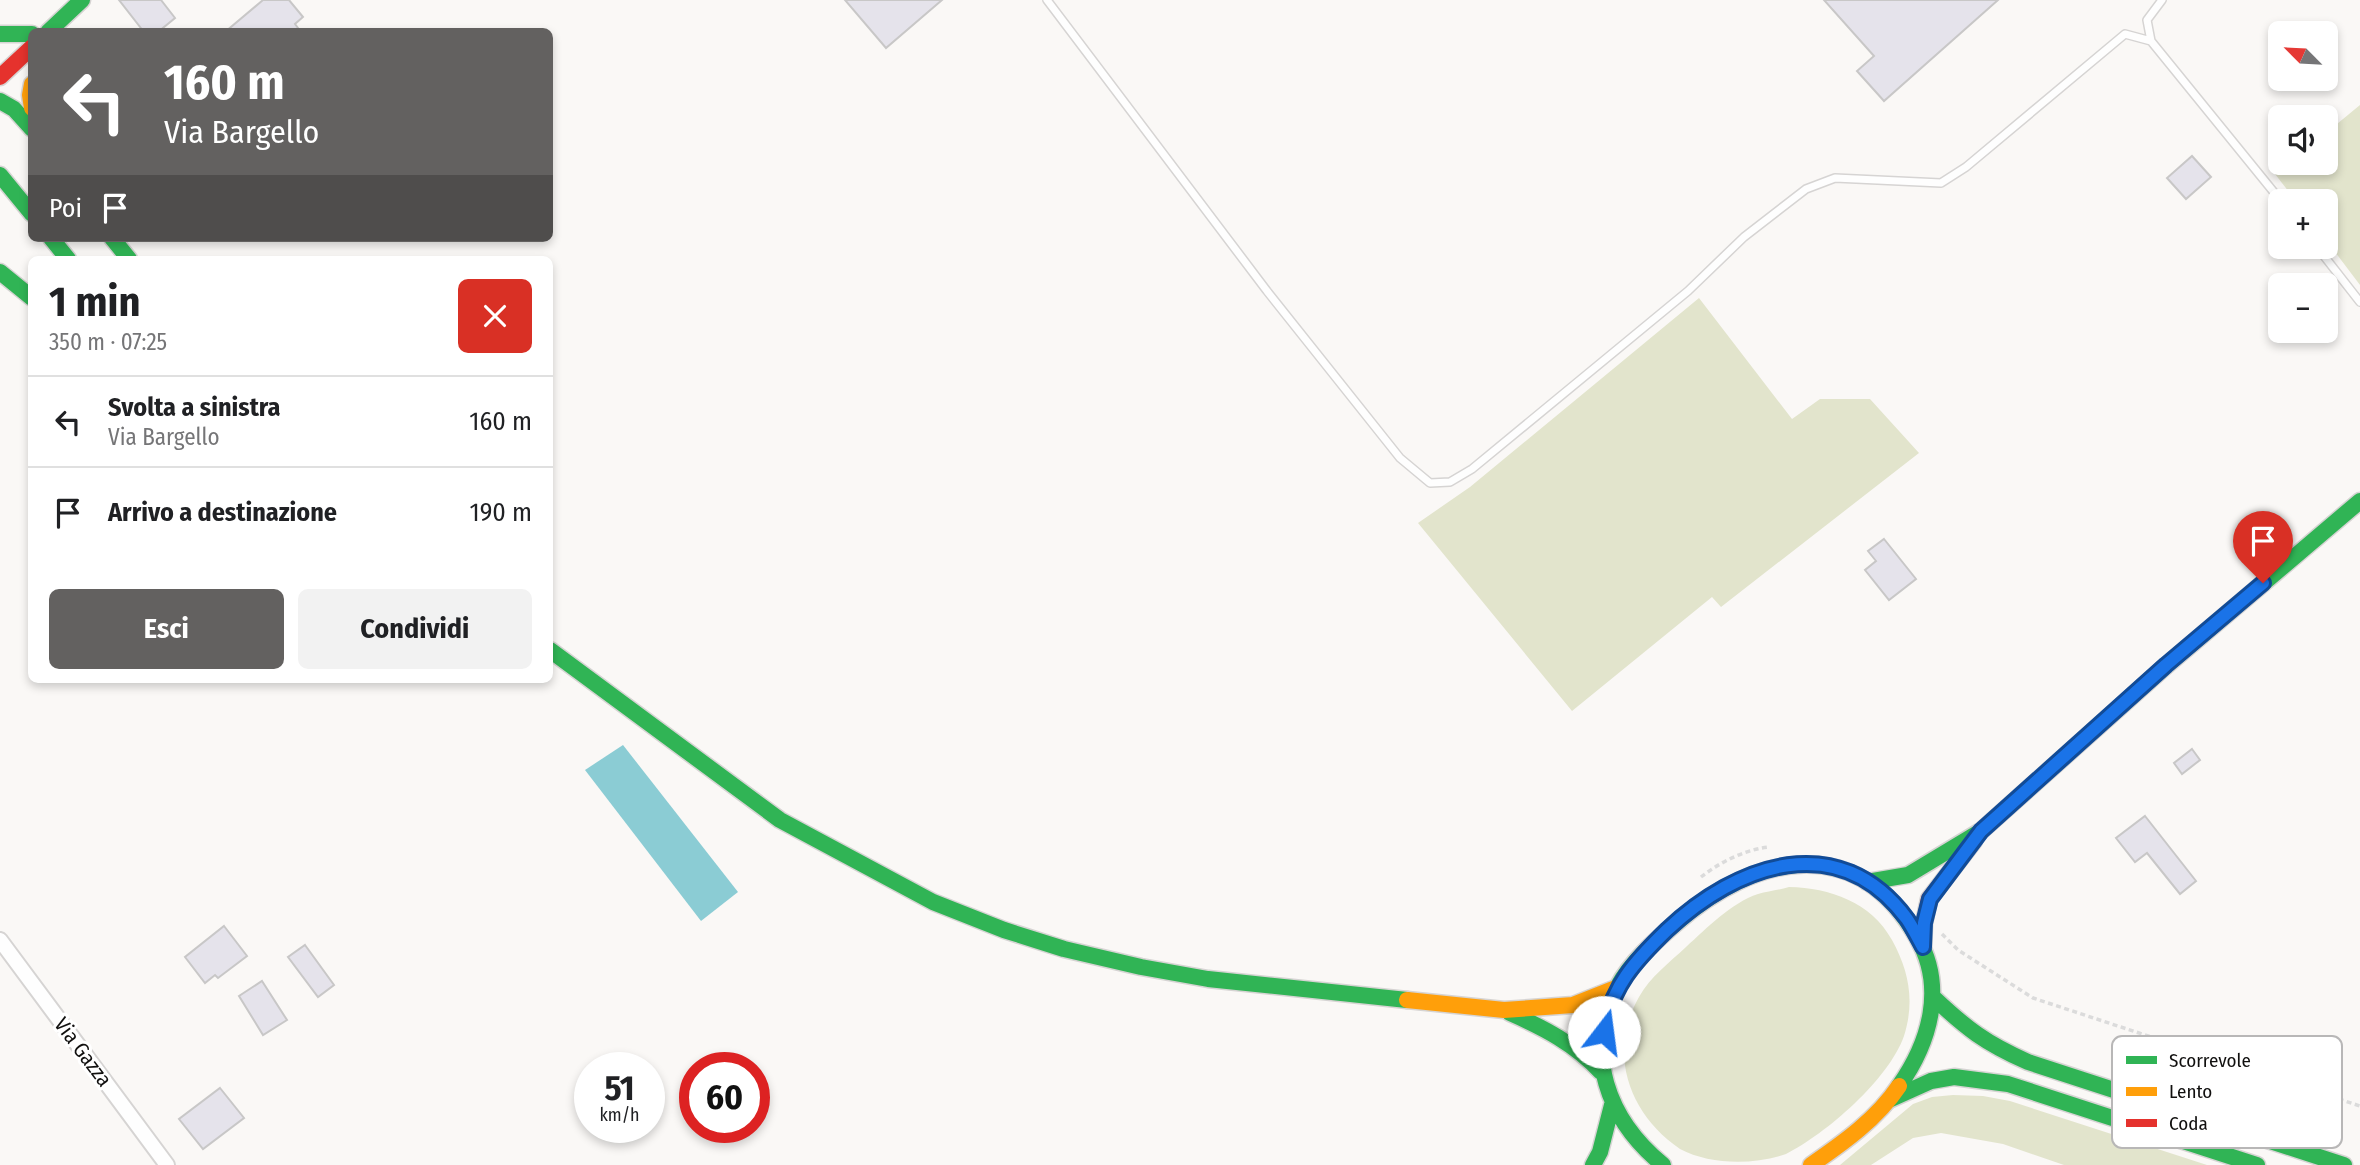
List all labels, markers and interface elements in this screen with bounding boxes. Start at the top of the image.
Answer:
north arrow [2268,21,2338,91]
map controls [2268,21,2338,343]
text: 160 m [164,53,285,112]
icon: left [49,56,140,147]
button: sound [2268,105,2338,175]
text: Via Bargello [164,113,319,151]
icon: arrive [96,189,134,227]
button: + [2268,189,2338,259]
text: Poi [49,193,82,224]
button: − [2268,273,2338,343]
text: 1 min [49,277,140,327]
button: close [458,279,532,353]
text: 350 m · 07:25 [49,328,167,356]
text: Svolta a sinistra [108,392,280,423]
icon: left [49,403,87,441]
text: 160 m [469,406,532,437]
text: Via Bargello [108,423,220,451]
icon: arrive [49,494,87,532]
text: Arrivo a destinazione [108,497,337,528]
text: 190 m [470,497,532,528]
pin [2233,511,2293,583]
icon: arrive [2244,522,2282,560]
button: Esci [49,589,284,669]
button: Condividi [298,589,532,669]
position arrow [1567,995,1641,1069]
street label: Via Gazza [48,1012,118,1092]
legend [2112,1036,2342,1148]
text: Scorrevole [2169,1049,2251,1072]
speed limit sign: 60 [679,1052,770,1143]
text: 51 [604,1067,635,1109]
text: Lento [2169,1080,2212,1103]
text: km/h [599,1104,640,1126]
text: Coda [2169,1112,2208,1135]

